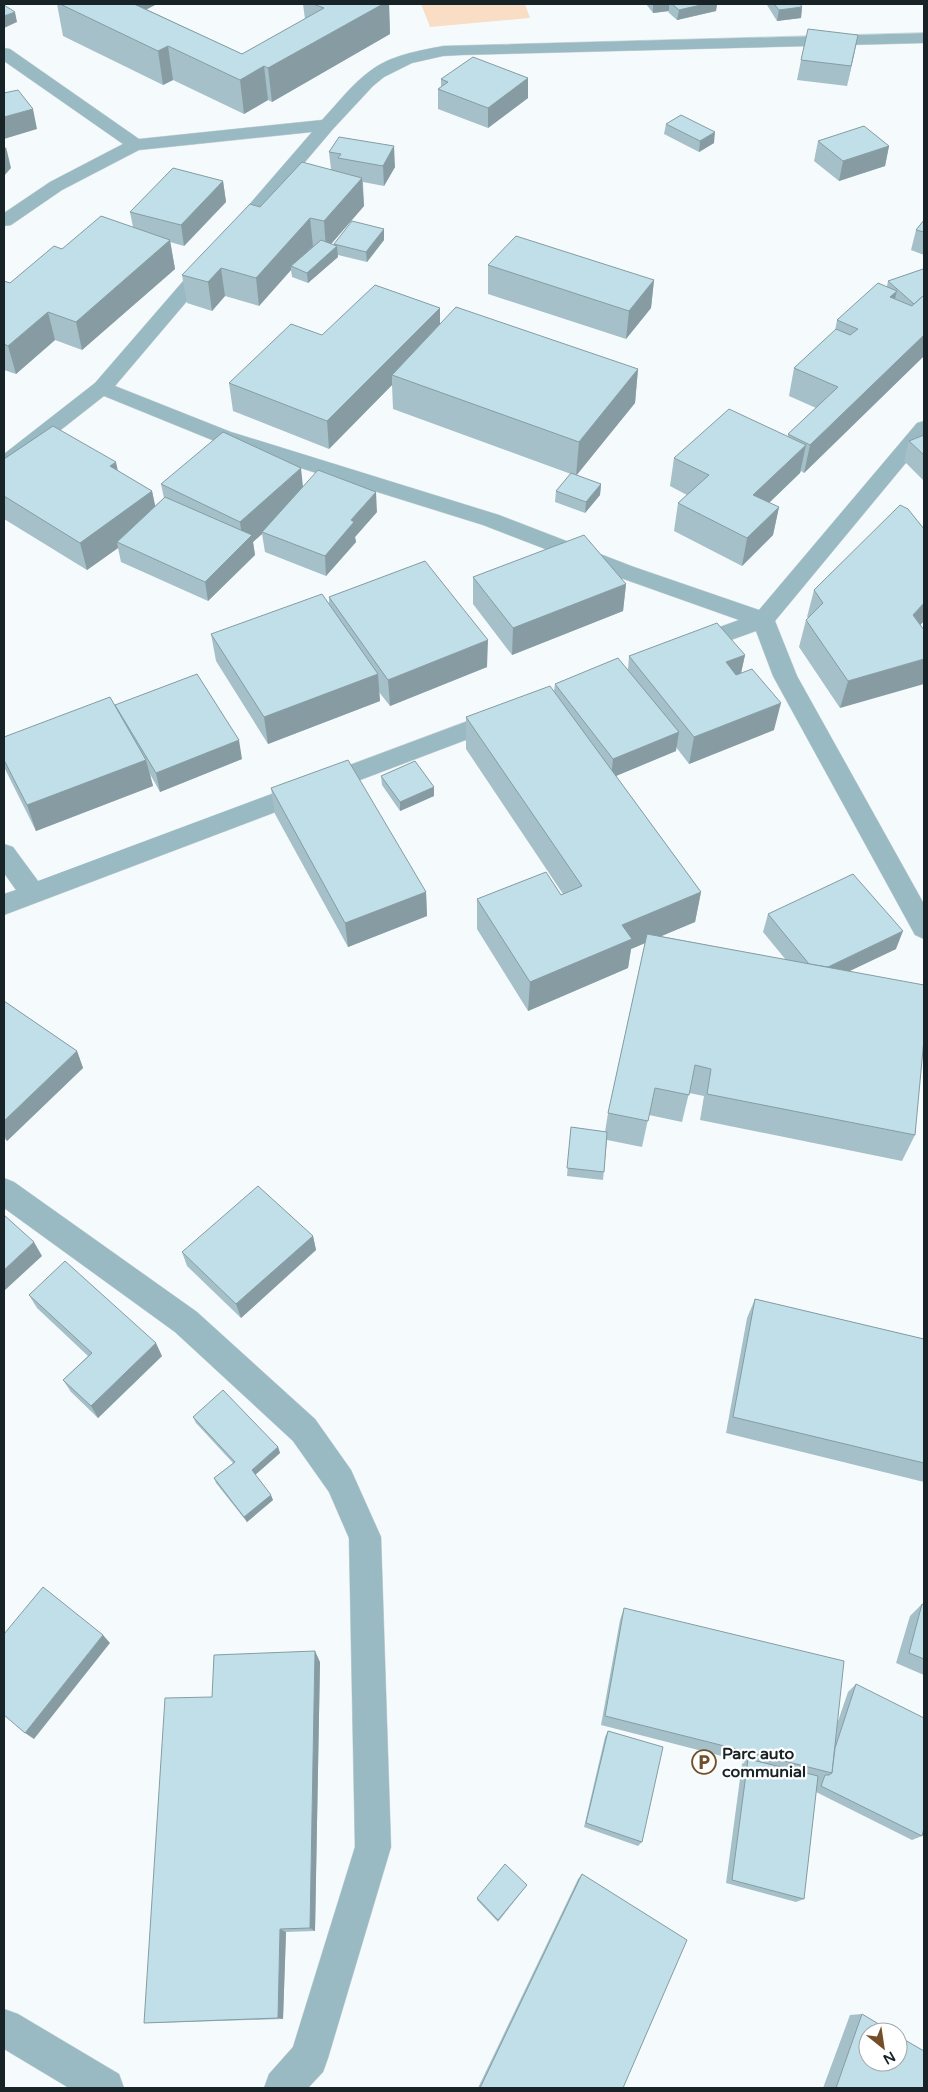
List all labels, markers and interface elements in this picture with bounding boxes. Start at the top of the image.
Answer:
place label: Parc auto communial [722,1744,806,1782]
parking icon: Parc auto communial [691,1749,717,1775]
north arrow [858,2022,908,2072]
text: N [880,2048,898,2068]

